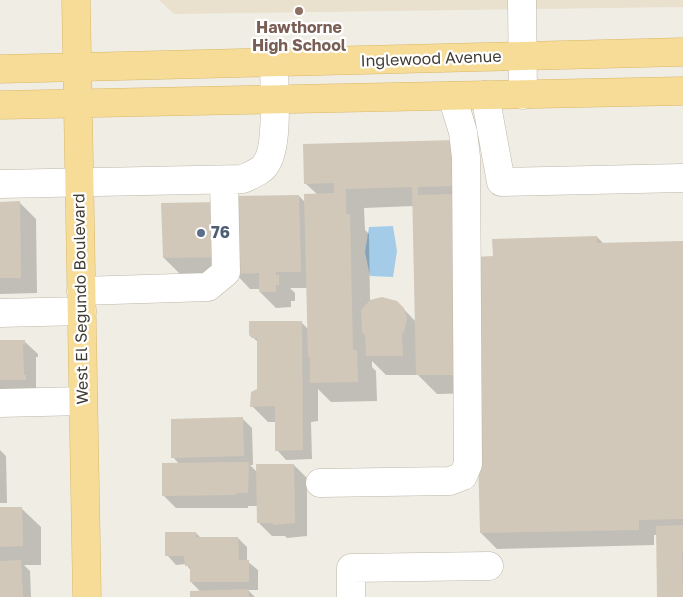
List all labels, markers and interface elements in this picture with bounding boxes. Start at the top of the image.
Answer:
marker: Hawthorne High School [293,5,305,17]
place label: Hawthorne High School [252,18,346,56]
street label: Inglewood Avenue [360,47,502,71]
street label: West El Segundo Boulevard [70,193,92,405]
place label: 76 [211,223,230,243]
marker: 76 [195,227,207,239]

